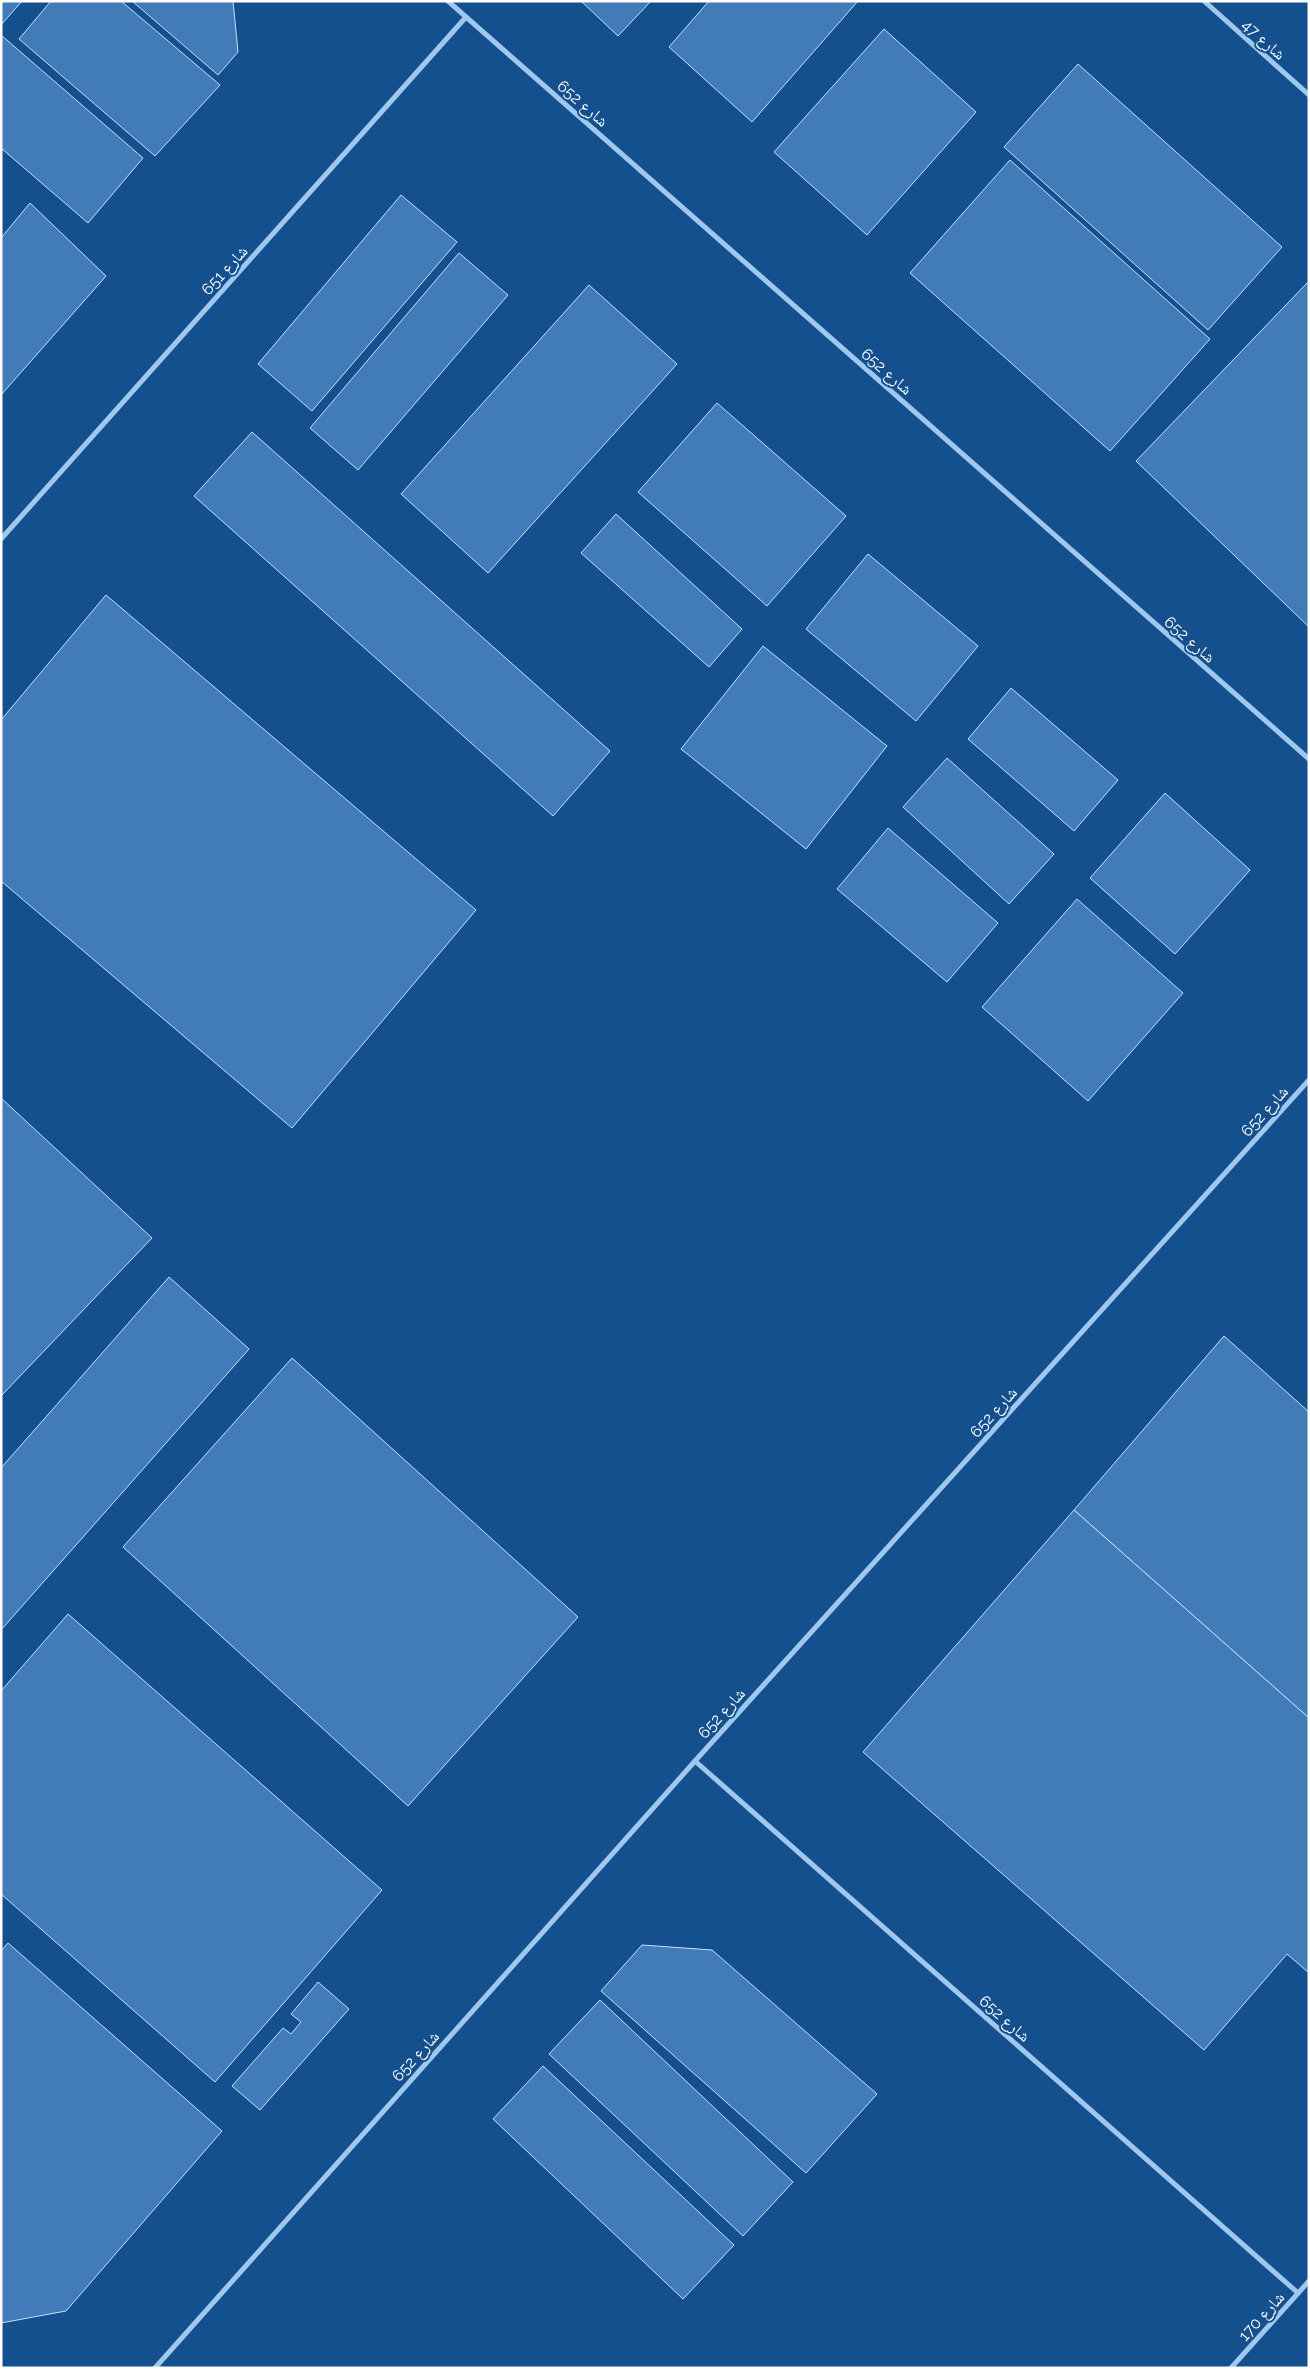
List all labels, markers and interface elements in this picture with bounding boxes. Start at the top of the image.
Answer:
street label: شارع 47 [1237,15,1289,64]
street label: شارع 652 [553,76,612,131]
street label: شارع 651 [197,242,252,300]
street label: شارع 652 [857,344,916,399]
street label: شارع 652 [1160,612,1219,667]
street label: شارع 652 [1237,1082,1293,1141]
street label: شارع 652 [966,1383,1022,1442]
street label: شارع 652 [694,1684,750,1743]
street label: شارع 652 [975,1991,1034,2046]
street label: شارع 652 [388,2027,444,2086]
street label: شارع 170 [1234,2288,1289,2345]

